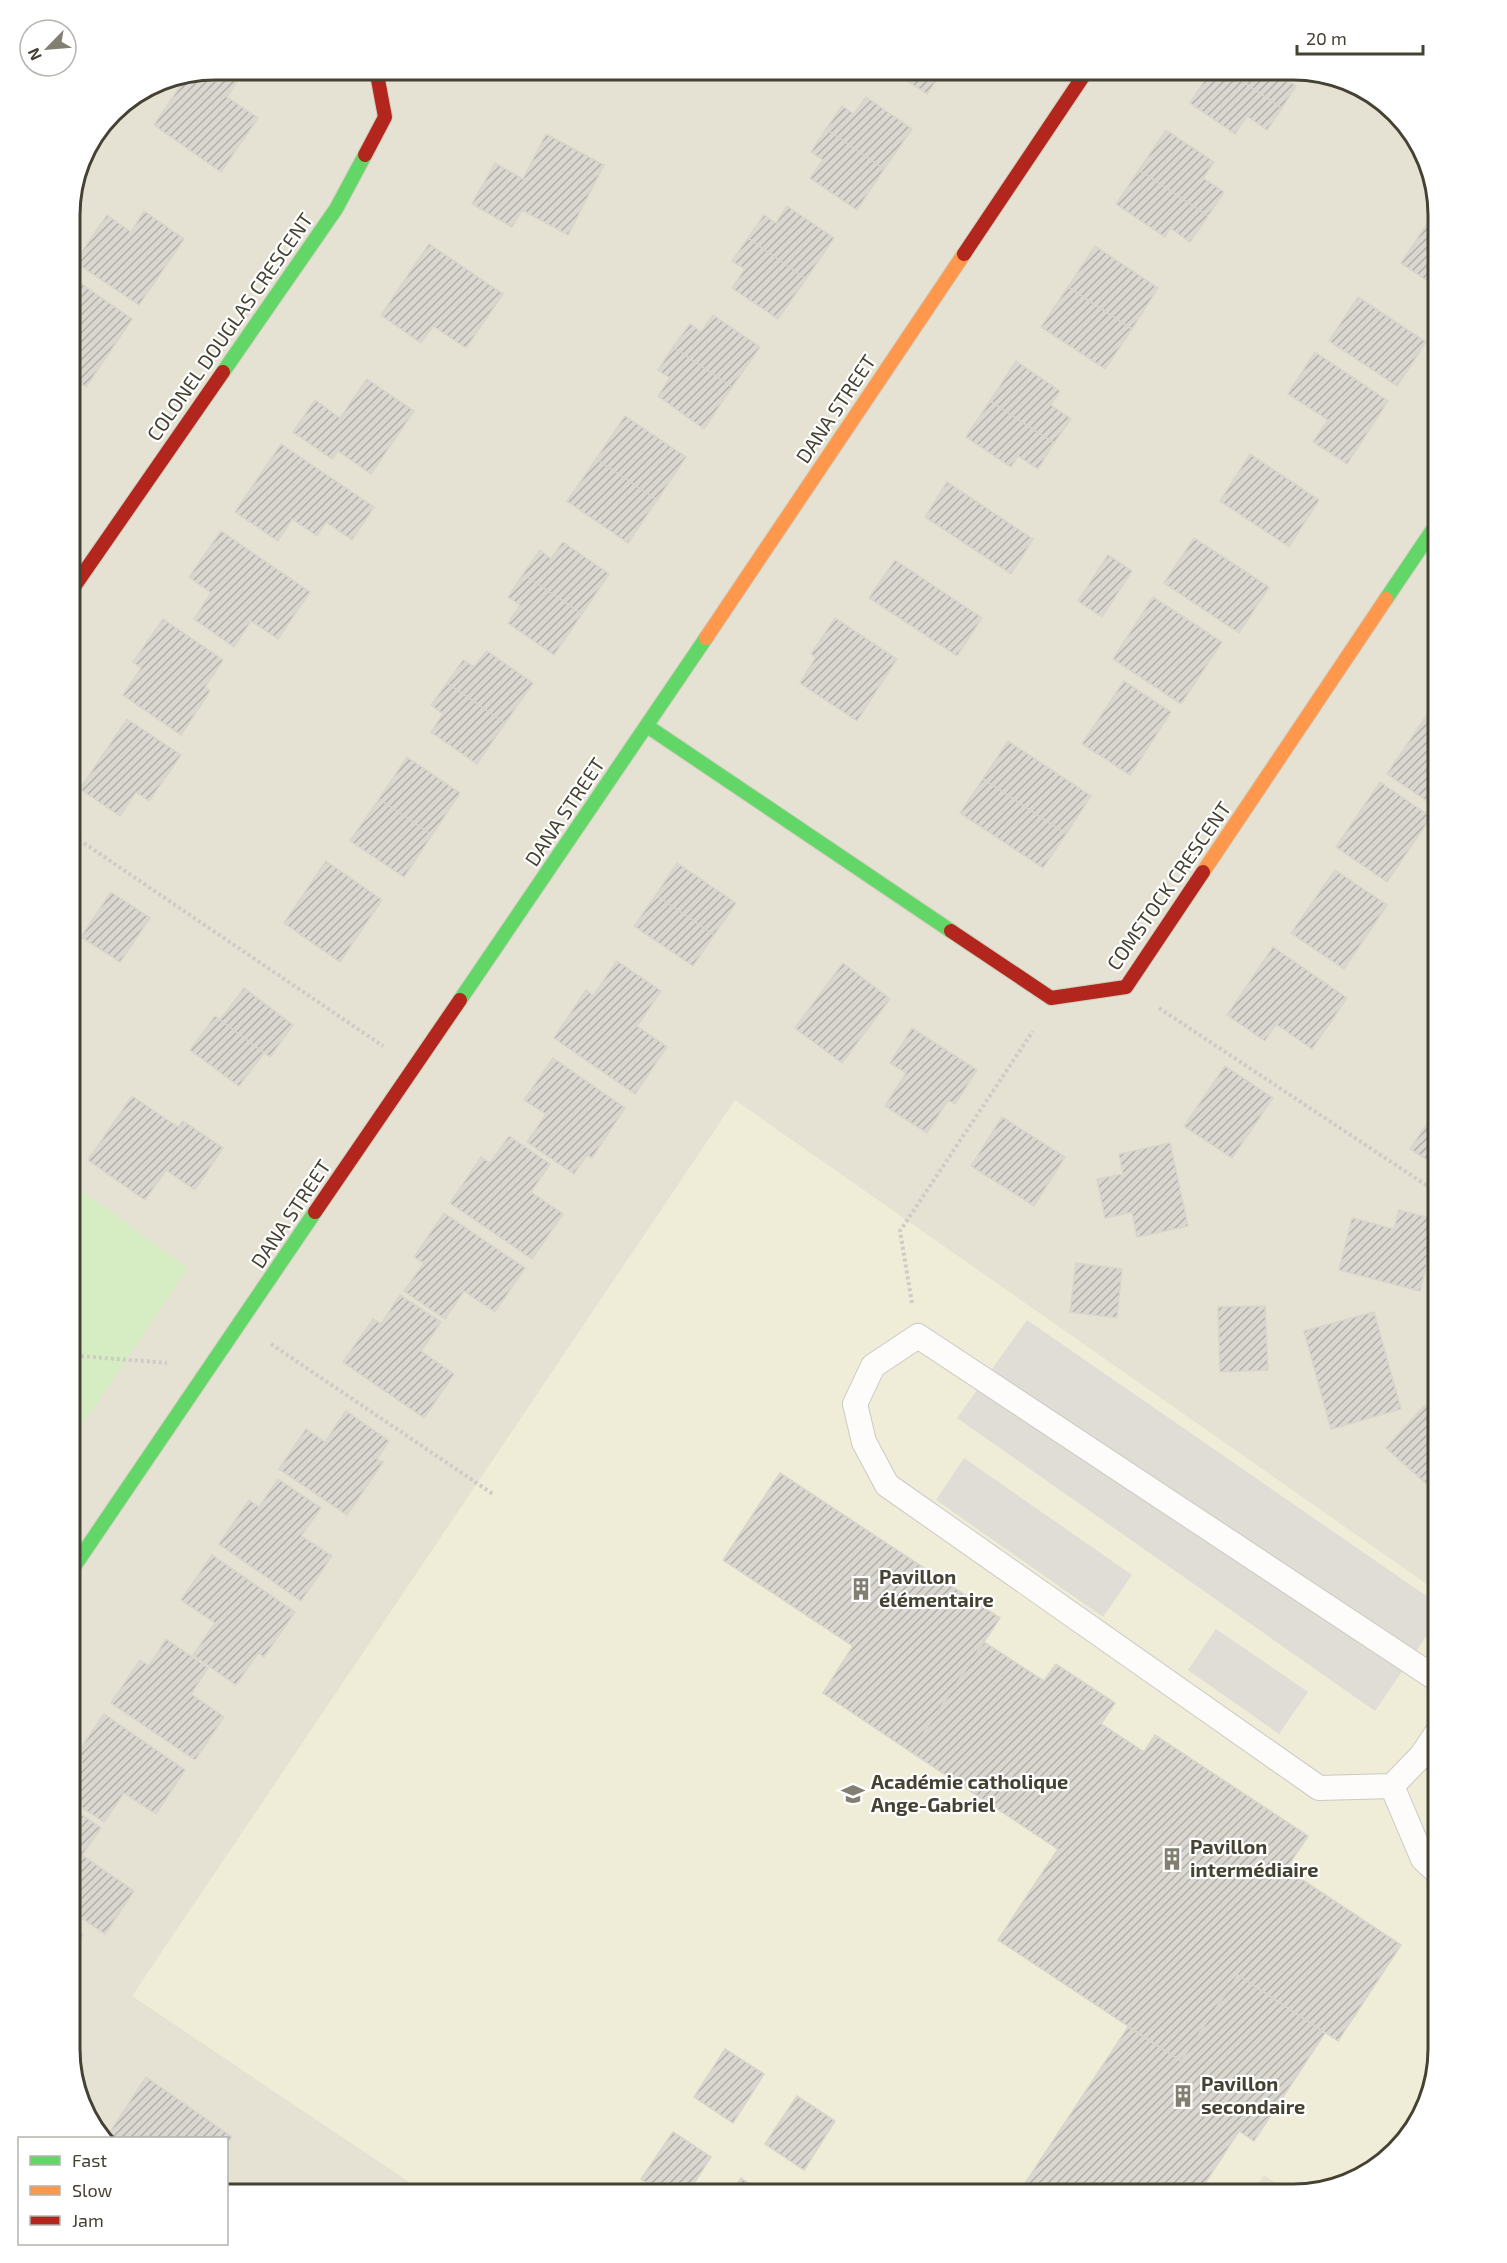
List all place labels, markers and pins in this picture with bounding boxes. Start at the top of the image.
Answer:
place label: Pavillon élémentaire [879,1564,994,1611]
building icon: Pavillon élémentaire [848,1576,874,1602]
place label: Académie catholique Ange-Gabriel [871,1769,1068,1816]
school or university icon: Académie catholique Ange-Gabriel [840,1781,866,1807]
place label: Pavillon intermédiaire [1190,1834,1319,1881]
building icon: Pavillon intermédiaire [1159,1846,1185,1872]
place label: Pavillon secondaire [1201,2071,1305,2118]
building icon: Pavillon secondaire [1170,2083,1196,2109]

